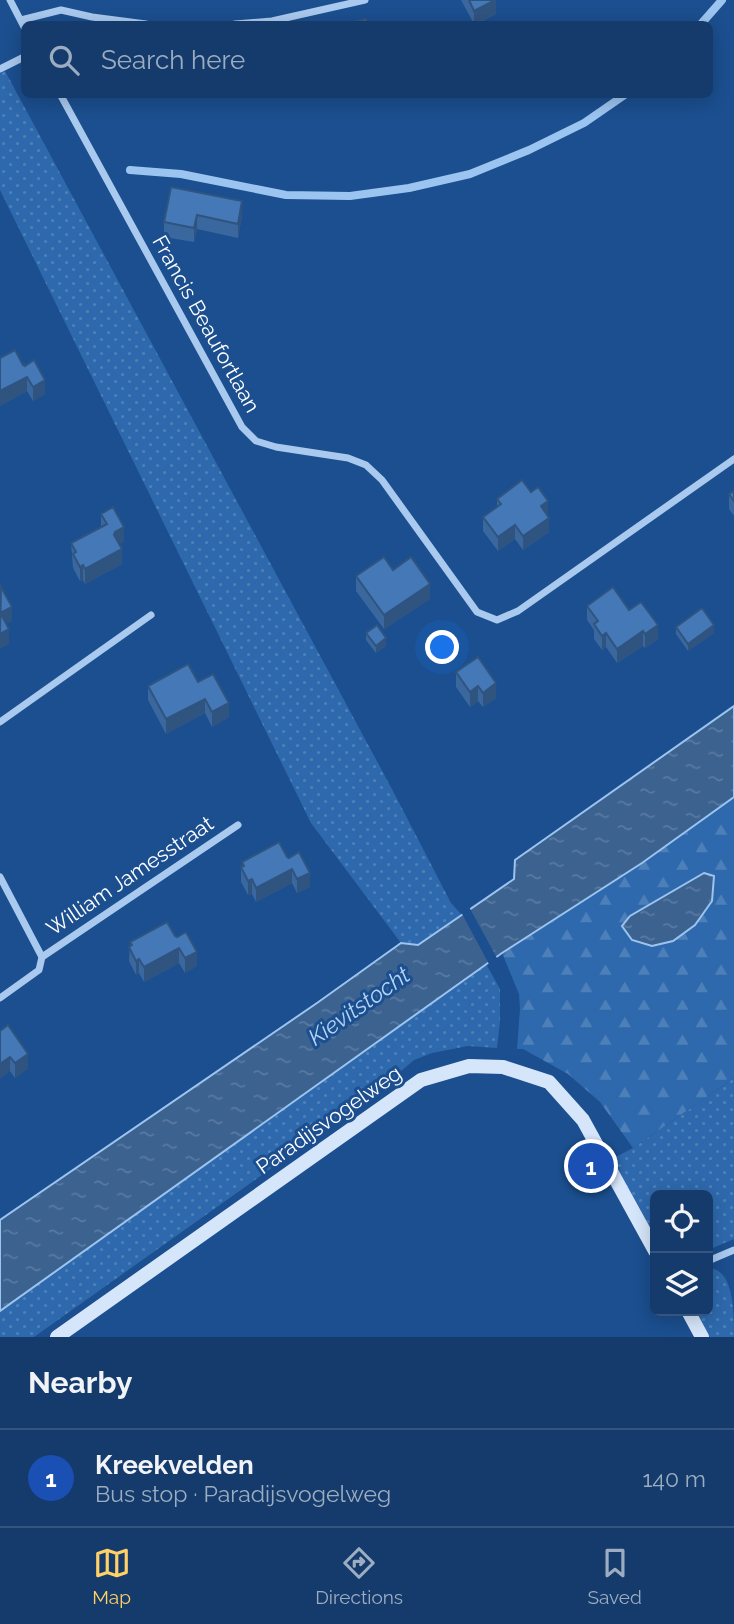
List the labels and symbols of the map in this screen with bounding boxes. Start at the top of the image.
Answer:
street label: Francis Beaufortlaan [147,231,266,417]
your location [425,630,459,664]
street label: William Jamesstraat [42,811,218,941]
water label: Kievitstocht [303,960,415,1050]
street label: Paradijsvogelweg [251,1060,406,1179]
pin: 1 [568,1140,614,1192]

